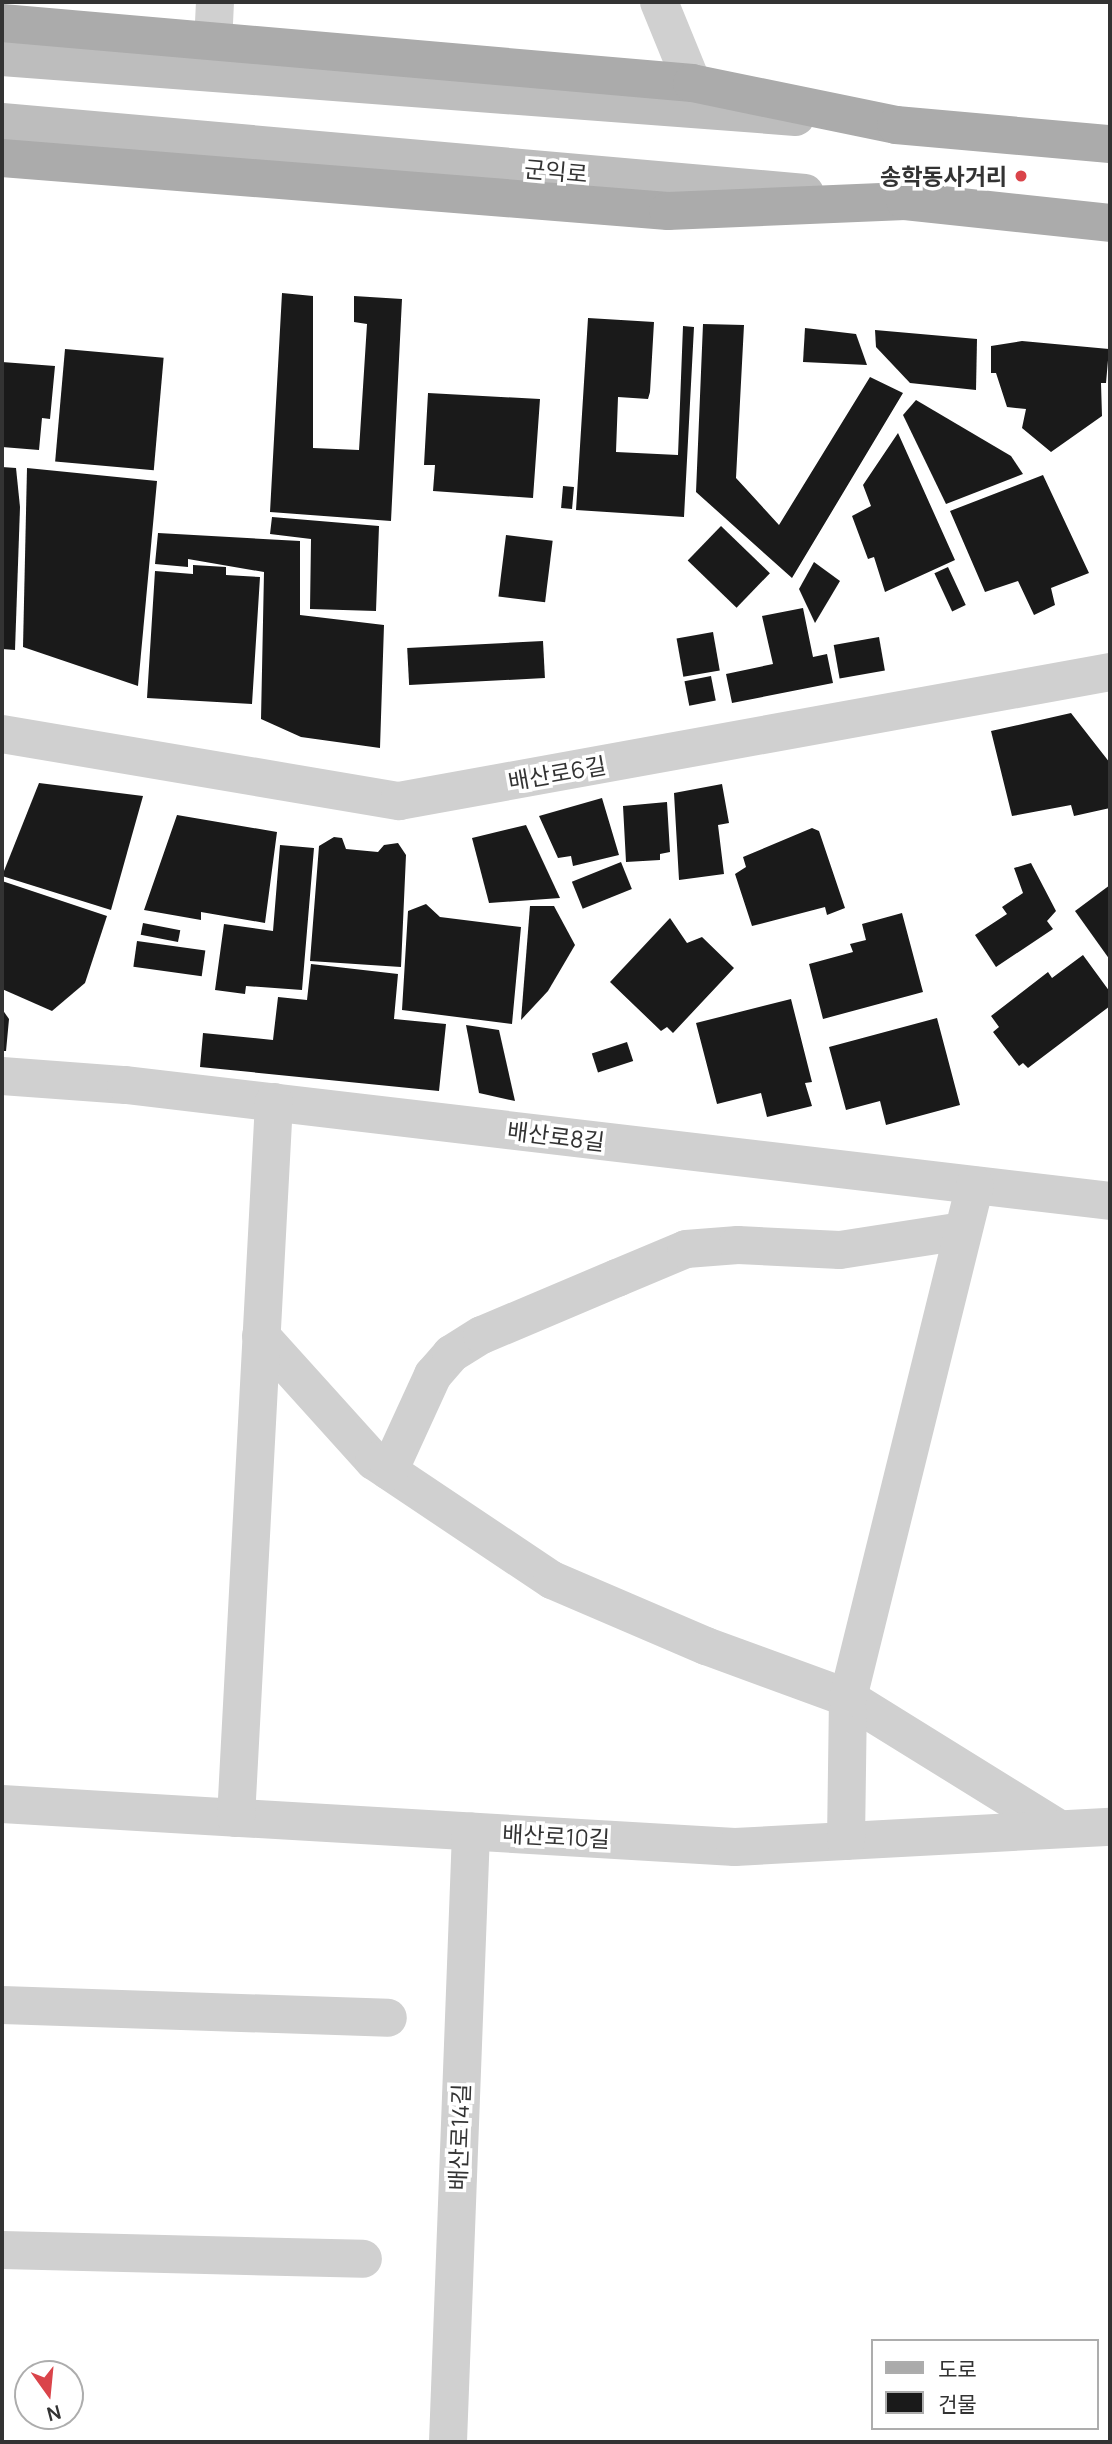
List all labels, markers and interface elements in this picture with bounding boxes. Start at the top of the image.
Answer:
street label: 군익로 [523,154,589,188]
place label: 송학동사거리 [880,162,1007,190]
marker: 송학동사거리 [1013,168,1029,184]
street label: 배산로6길 [506,751,608,795]
street label: 배산로8길 [506,1116,606,1156]
street label: 배산로10길 [502,1819,610,1853]
street label: 배산로14길 [443,2083,475,2191]
legend [870,2339,1098,2430]
text: 도로 [938,2355,977,2383]
north arrow [14,2360,84,2430]
text: 건물 [938,2390,977,2418]
text: N [44,2399,64,2428]

